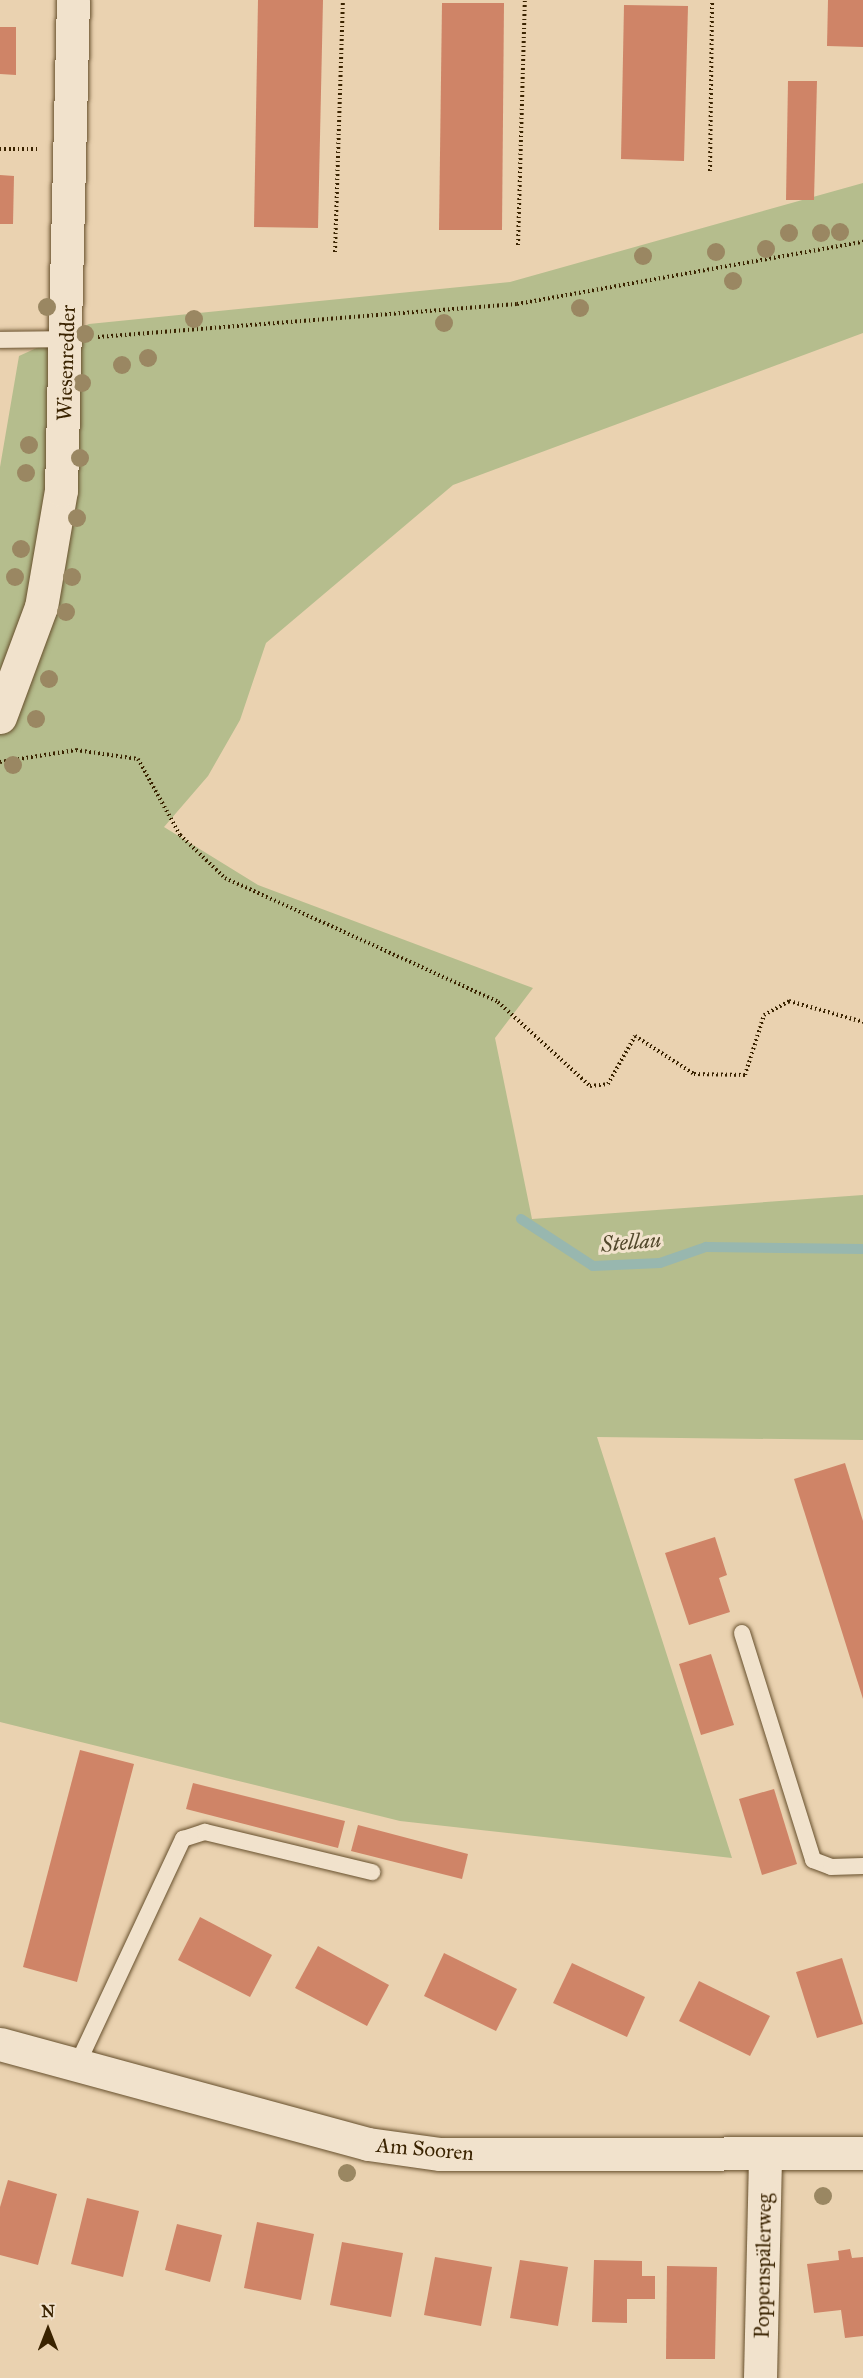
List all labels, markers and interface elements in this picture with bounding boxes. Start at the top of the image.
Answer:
street label: Wiesenredder [51,304,81,422]
water label: Stellau [600,1226,662,1258]
street label: Am Sooren [375,2132,475,2166]
street label: Poppenspälerweg [749,2193,777,2339]
north arrow [18,2300,78,2360]
text: N [41,2302,55,2321]

